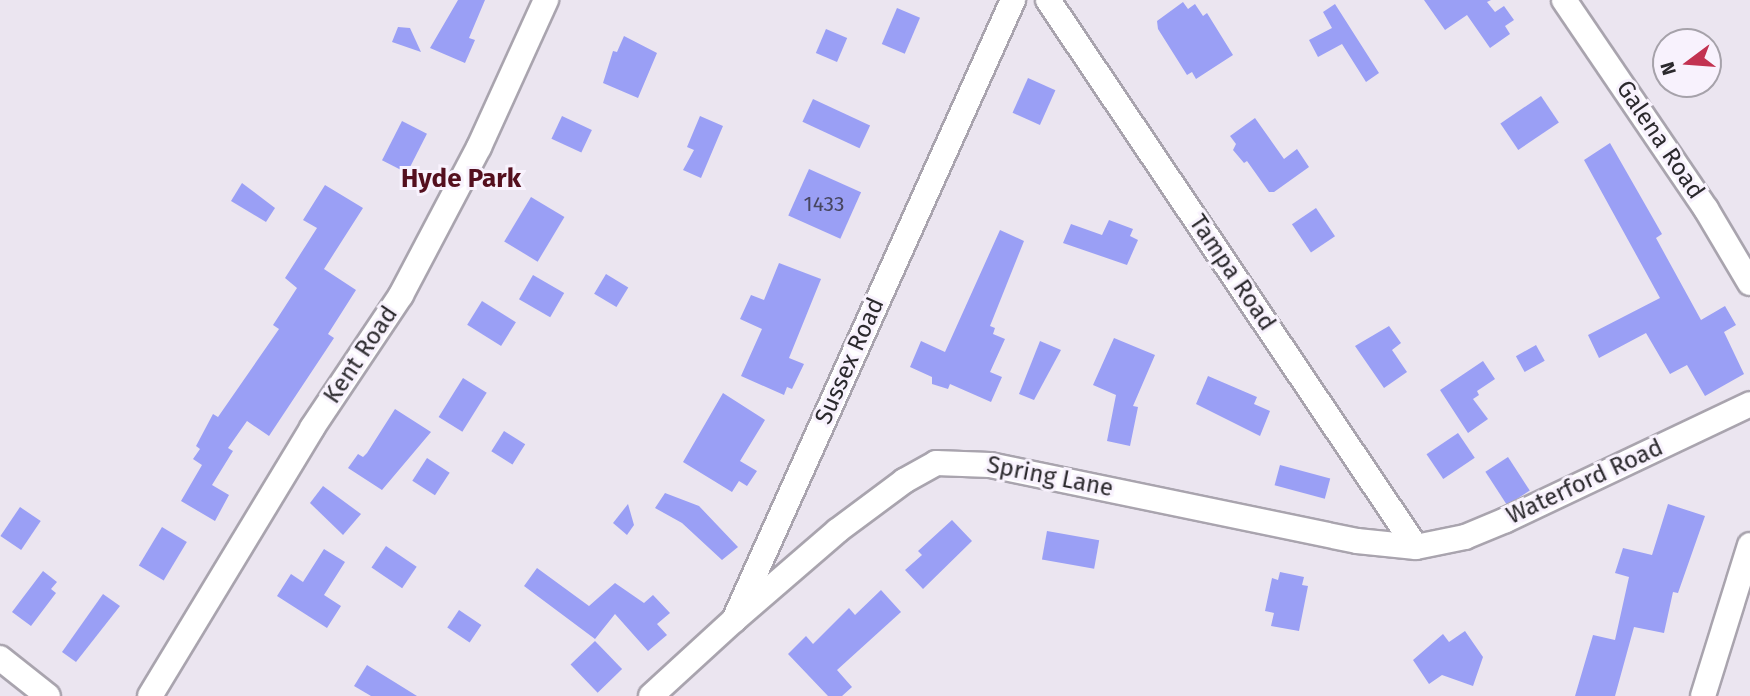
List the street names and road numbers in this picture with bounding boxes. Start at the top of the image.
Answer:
street label: Galena Road [1610,75,1710,205]
street label: Tampa Road [1183,210,1281,336]
street label: Sussex Road [809,293,891,429]
street label: Kent Road [318,301,404,409]
street label: Waterford Road [1502,433,1668,531]
street label: Spring Lane [984,451,1116,503]

